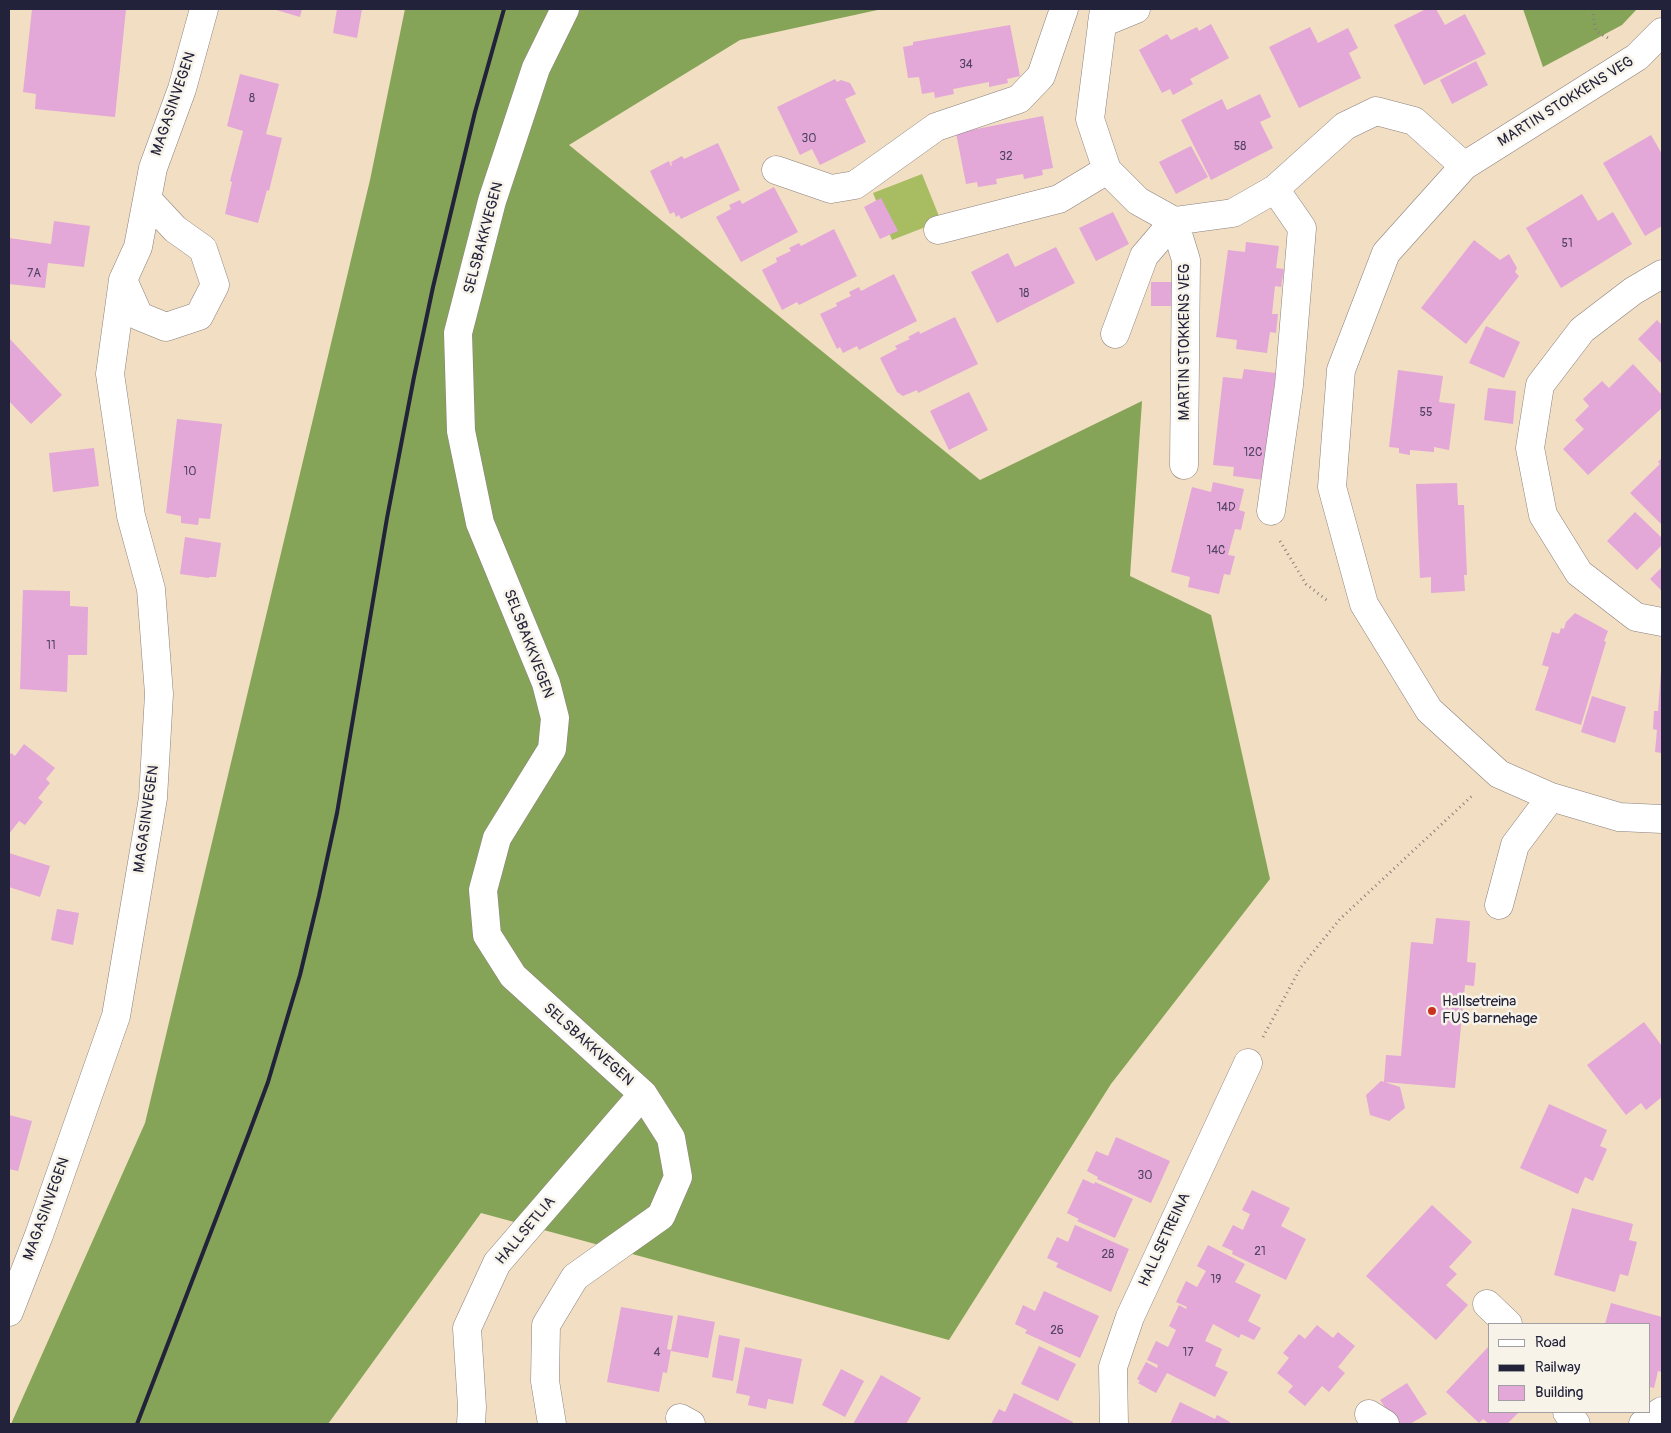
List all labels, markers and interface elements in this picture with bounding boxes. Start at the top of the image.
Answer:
street label: MAGASINVEGEN [148,50,200,158]
street label: MARTIN STOKKENS VEG [1495,53,1637,151]
house number: 34 [959,58,973,72]
house number: 8 [249,92,255,106]
house number: 30 [802,132,816,146]
house number: 58 [1234,140,1246,154]
house number: 32 [999,150,1013,164]
street label: SELSBAKKVEGEN [460,180,508,296]
house number: 51 [1561,237,1573,251]
street label: MARTIN STOKKENS VEG [1176,264,1194,420]
house number: 7A [27,267,41,281]
house number: 18 [1019,287,1029,301]
house number: 55 [1419,406,1433,420]
house number: 12C [1244,446,1262,460]
house number: 10 [184,465,196,479]
house number: 14D [1216,501,1236,515]
house number: 14C [1206,544,1226,558]
street label: SELSBAKKVEGEN [499,587,557,701]
house number: 11 [46,639,56,653]
street label: MAGASINVEGEN [131,764,163,874]
place label: Hallsetreina FUS barnehage [1442,993,1537,1028]
street label: SELSBAKKVEGEN [539,1000,637,1090]
marker: Hallsetreina FUS barnehage [1426,1005,1438,1017]
street label: MAGASINVEGEN [20,1155,74,1263]
house number: 30 [1138,1169,1152,1183]
street label: HALLSETREINA [1135,1190,1195,1290]
street label: HALLSETLIA [492,1193,560,1269]
house number: 21 [1254,1245,1266,1259]
house number: 28 [1102,1248,1114,1262]
house number: 19 [1211,1273,1221,1287]
legend [1488,1323,1651,1413]
house number: 26 [1050,1324,1064,1338]
text: Road [1535,1333,1566,1352]
house number: 4 [654,1346,660,1360]
house number: 17 [1182,1346,1194,1360]
text: Railway [1535,1358,1580,1377]
text: Building [1535,1383,1583,1402]

